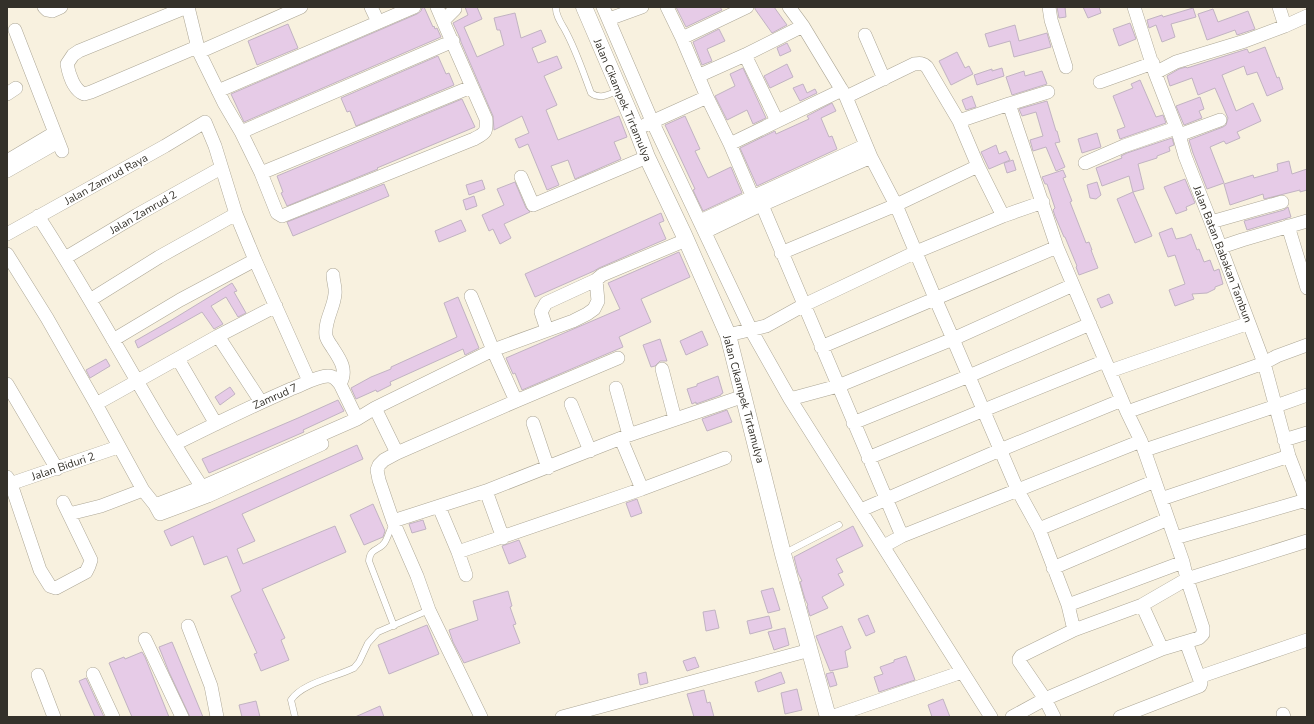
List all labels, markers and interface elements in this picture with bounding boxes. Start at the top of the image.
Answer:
street label: Jalan Cikampek Tirtamulya [589,36,655,164]
street label: Jalan Zamrud Raya [61,150,151,209]
street label: Jalan Batan Babakan Tambun [1189,183,1256,325]
street label: Jalan Zamrud 2 [106,187,180,238]
street label: Jalan Cikampek Tirtamulya [719,332,768,465]
street label: Zamrud 7 [250,380,300,413]
street label: Jalan Biduri 2 [29,449,97,485]

